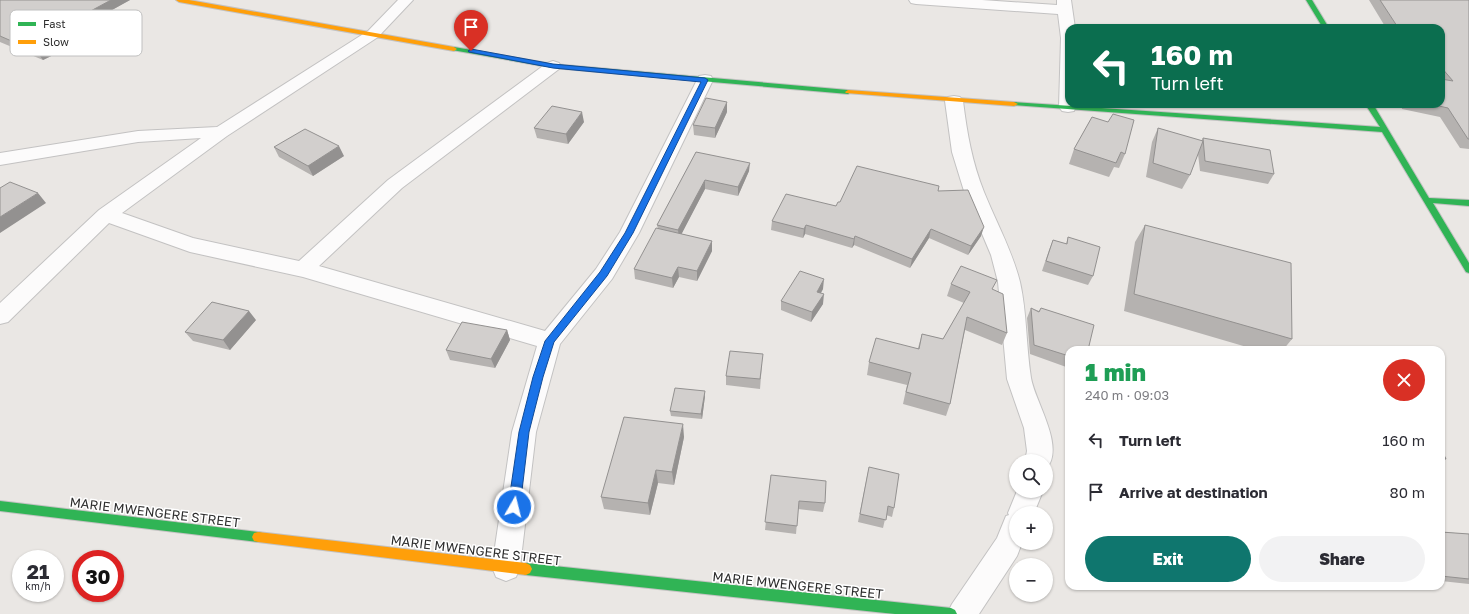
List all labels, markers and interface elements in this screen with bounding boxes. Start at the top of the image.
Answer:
legend [10,10,142,56]
pin [454,10,488,51]
icon: arrive [460,16,482,38]
text: Fast [43,17,66,30]
text: Slow [43,35,69,48]
text: 160 m [1151,38,1233,71]
icon: left [1085,40,1137,92]
text: Turn left [1151,72,1224,94]
text: 1 min [1085,357,1146,386]
button: close [1383,359,1425,401]
text: 240 m · 09:03 [1085,387,1169,403]
icon: left [1085,429,1107,451]
text: Turn left [1119,431,1181,449]
text: 160 m [1382,431,1425,449]
map controls [1009,454,1053,602]
button: search [1009,454,1053,498]
icon: arrive [1085,481,1107,503]
text: Arrive at destination [1119,483,1268,501]
text: 80 m [1390,483,1425,501]
position arrow [493,486,535,528]
street label: MARIE MWENGERE STREET [69,494,241,530]
button: + [1009,506,1053,550]
street label: MARIE MWENGERE STREET [390,532,562,568]
button: Exit [1085,536,1251,582]
button: Share [1259,536,1425,582]
speed limit sign: 30 [72,550,124,602]
button: − [1009,558,1053,602]
text: 21 [27,559,49,583]
street label: MARIE MWENGERE STREET [712,568,884,602]
text: km/h [25,580,51,592]

